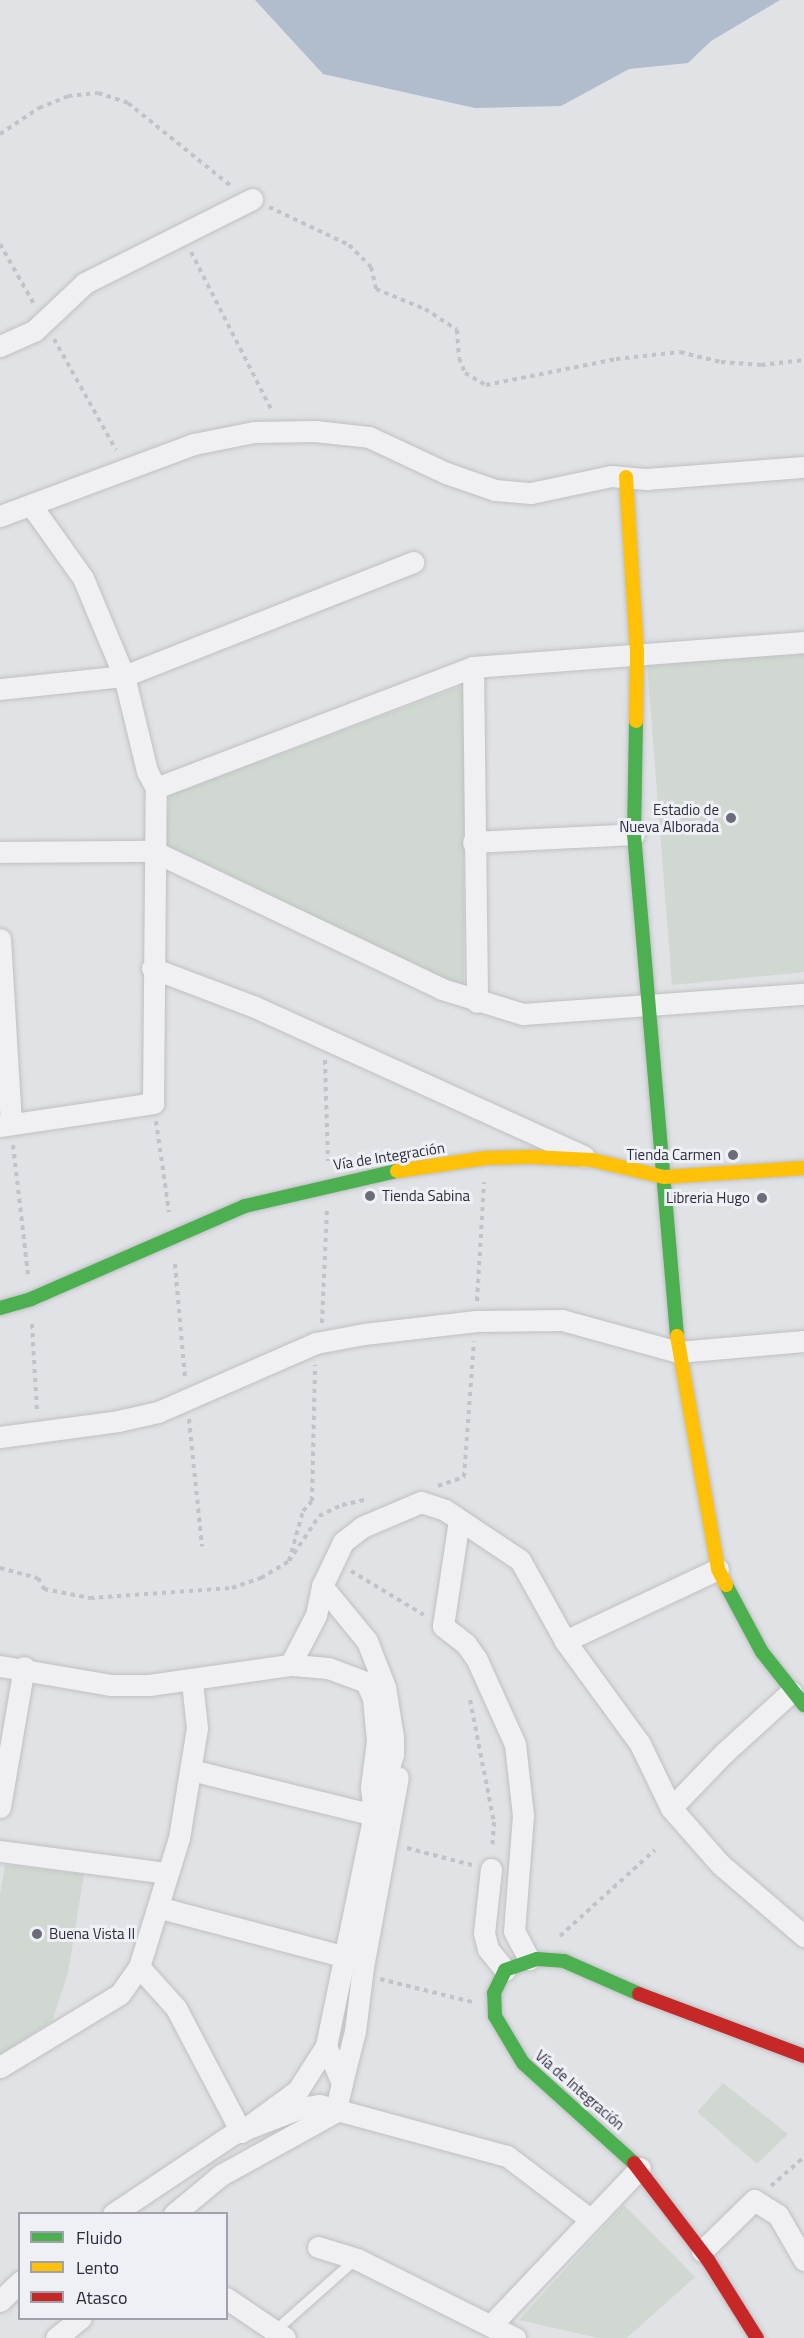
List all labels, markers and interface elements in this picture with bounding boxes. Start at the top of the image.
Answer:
place label: Estadio de Nueva Alborada [619,800,719,835]
marker: Estadio de Nueva Alborada [724,811,738,825]
street label: Vía de Integración [332,1138,446,1174]
place label: Tienda Carmen [626,1146,721,1164]
marker: Tienda Carmen [726,1148,740,1162]
place label: Tienda Sabina [382,1187,470,1205]
marker: Tienda Sabina [363,1189,377,1203]
place label: Libreria Hugo [666,1189,750,1207]
marker: Libreria Hugo [755,1191,769,1205]
place label: Buena Vista II [49,1925,135,1943]
marker: Buena Vista II [30,1927,44,1941]
street label: Vía de Integración [532,2046,628,2134]
legend [18,2212,228,2320]
text: Fluido [76,2224,122,2251]
text: Lento [76,2254,119,2281]
text: Atasco [76,2284,127,2311]

